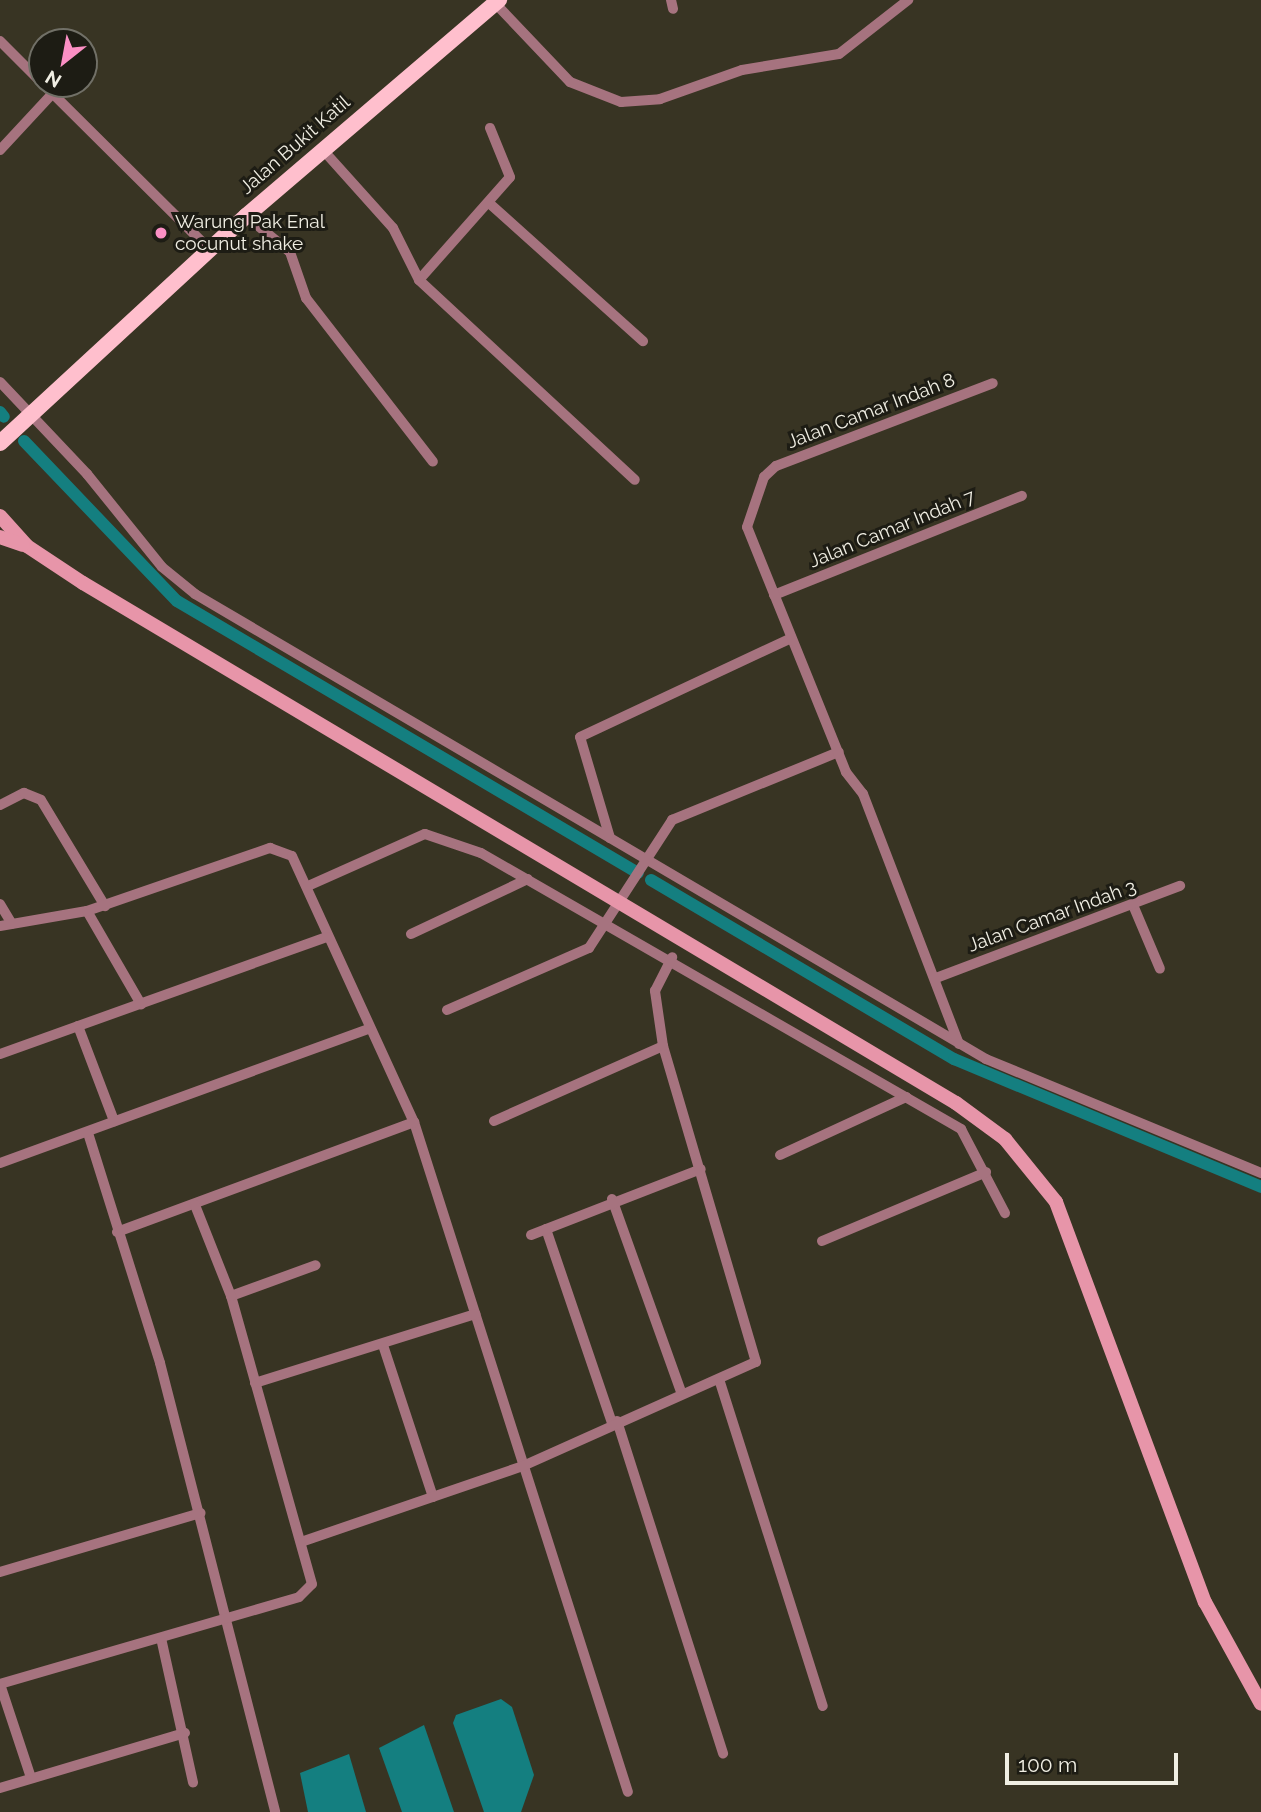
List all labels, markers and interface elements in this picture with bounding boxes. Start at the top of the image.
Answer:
north arrow [28,28,98,98]
text: N [41,66,65,92]
street label: Jalan Bukit Katil [235,91,355,199]
place label: Warung Pak Enal cocunut shake [175,211,325,255]
marker: Warung Pak Enal cocunut shake [153,225,169,241]
street label: Jalan Camar Indah 8 [784,368,958,454]
street label: Jalan Camar Indah 7 [805,485,979,573]
street label: Jalan Camar Indah 3 [965,875,1139,957]
scale bar [1009,1738,1182,1782]
text: 100 m [1018,1752,1077,1777]

